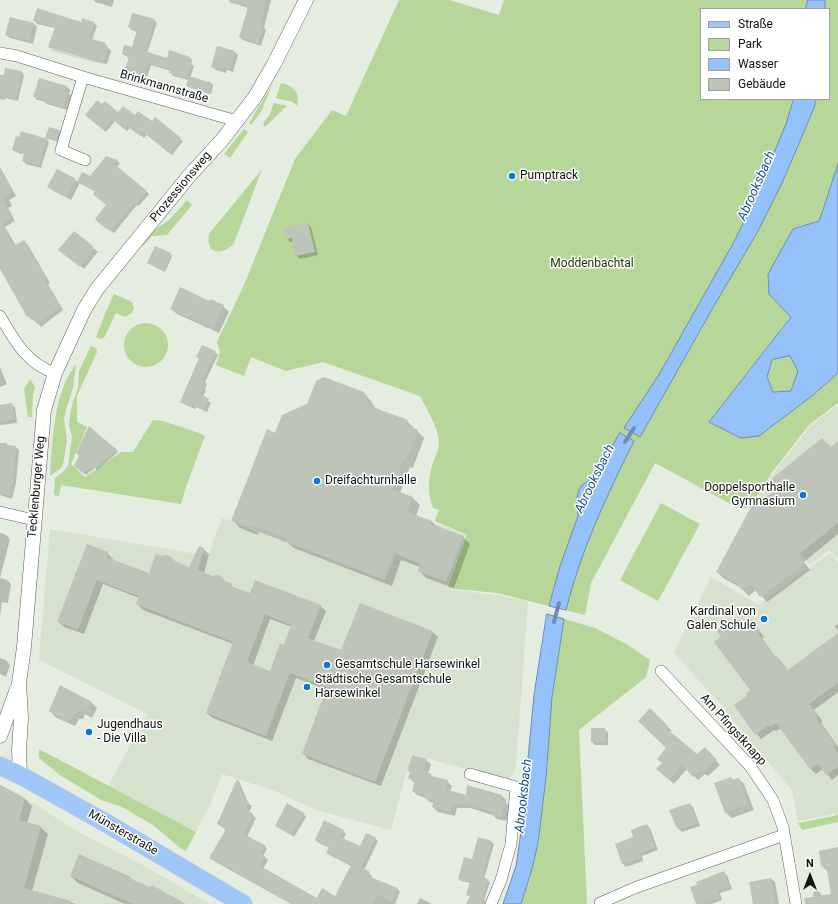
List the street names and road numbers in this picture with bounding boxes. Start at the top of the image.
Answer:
street label: Brinkmannstraße [118,67,210,107]
street label: Prozessionsweg [147,149,215,225]
street label: Tecklenburger Weg [25,435,49,539]
street label: Am Pfingstknapp [697,691,769,769]
street label: Münsterstraße [86,807,160,859]

